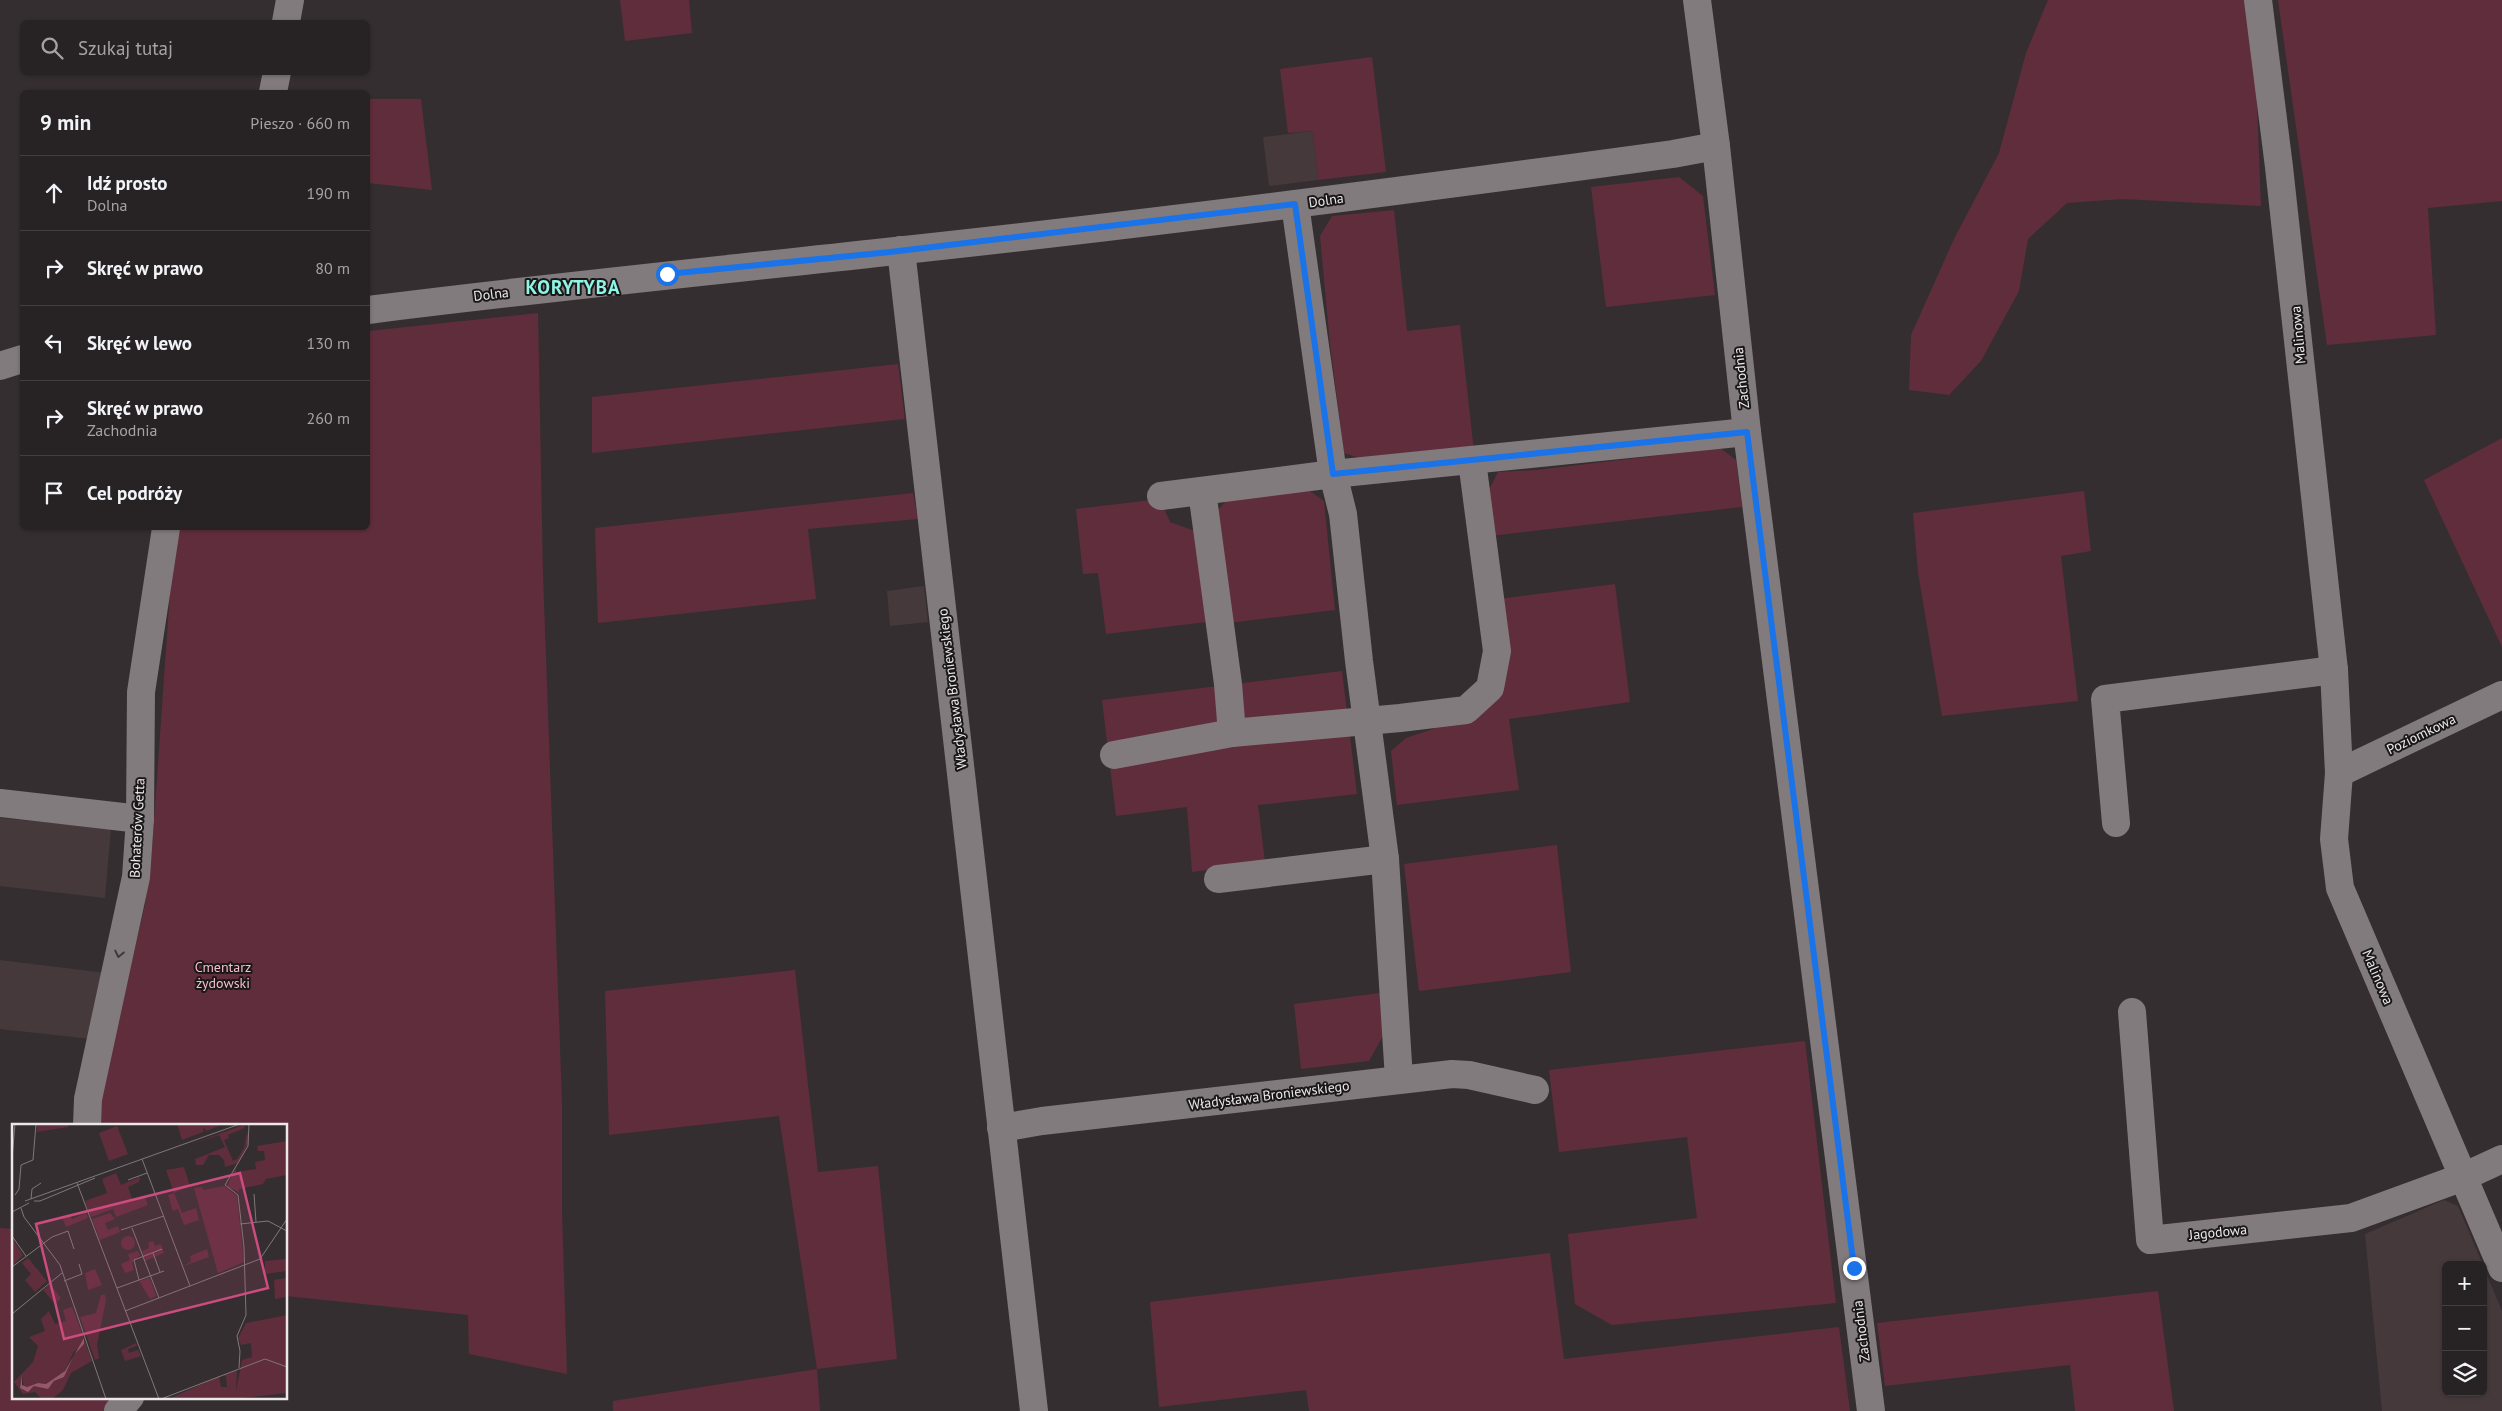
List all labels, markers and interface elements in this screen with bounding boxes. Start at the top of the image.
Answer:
search box [20,20,370,75]
icon: search [38,34,66,62]
text: Szukaj tutaj [78,36,173,60]
text: 9 min [40,109,91,136]
text: Pieszo · 660 m [250,113,350,133]
text: Idź prosto [87,171,167,195]
icon: ahead [40,179,68,207]
text: 190 m [307,183,350,203]
street label: Dolna [1307,189,1345,211]
text: Dolna [87,195,127,215]
icon: right [40,254,68,282]
text: Skręć w prawo [87,256,203,280]
text: 80 m [315,258,350,278]
route start [656,263,679,286]
district label: KORYTYBA [525,275,621,299]
street label: Dolna [472,283,510,305]
street label: Malinowa [2286,305,2309,365]
icon: left [40,329,68,357]
text: Skręć w lewo [87,331,192,355]
text: 130 m [307,333,350,353]
street label: Zachodnia [1729,346,1753,410]
text: Skręć w prawo [87,396,203,420]
icon: right [40,404,68,432]
text: 260 m [307,408,350,428]
text: Zachodnia [87,420,157,440]
icon: arrive [40,479,68,507]
text: Cel podróży [87,481,182,505]
street label: Władysława Broniewskiego [933,607,971,771]
street label: Poziomkowa [2384,710,2459,758]
street label: Bohaterów Getta [125,778,149,878]
street label: Malinowa [2358,947,2398,1007]
one-way arrow [114,950,125,959]
park label: Cmentarz żydowski [195,958,251,992]
street label: Władysława Broniewskiego [1187,1076,1351,1114]
inset map [12,1124,288,1398]
street label: Jagodowa [2187,1220,2248,1244]
route end [1843,1257,1866,1280]
map controls [2442,1261,2487,1396]
button: + [2442,1261,2487,1306]
street label: Zachodnia [1848,1299,1874,1363]
button: − [2442,1306,2487,1351]
button: layers [2442,1351,2487,1396]

